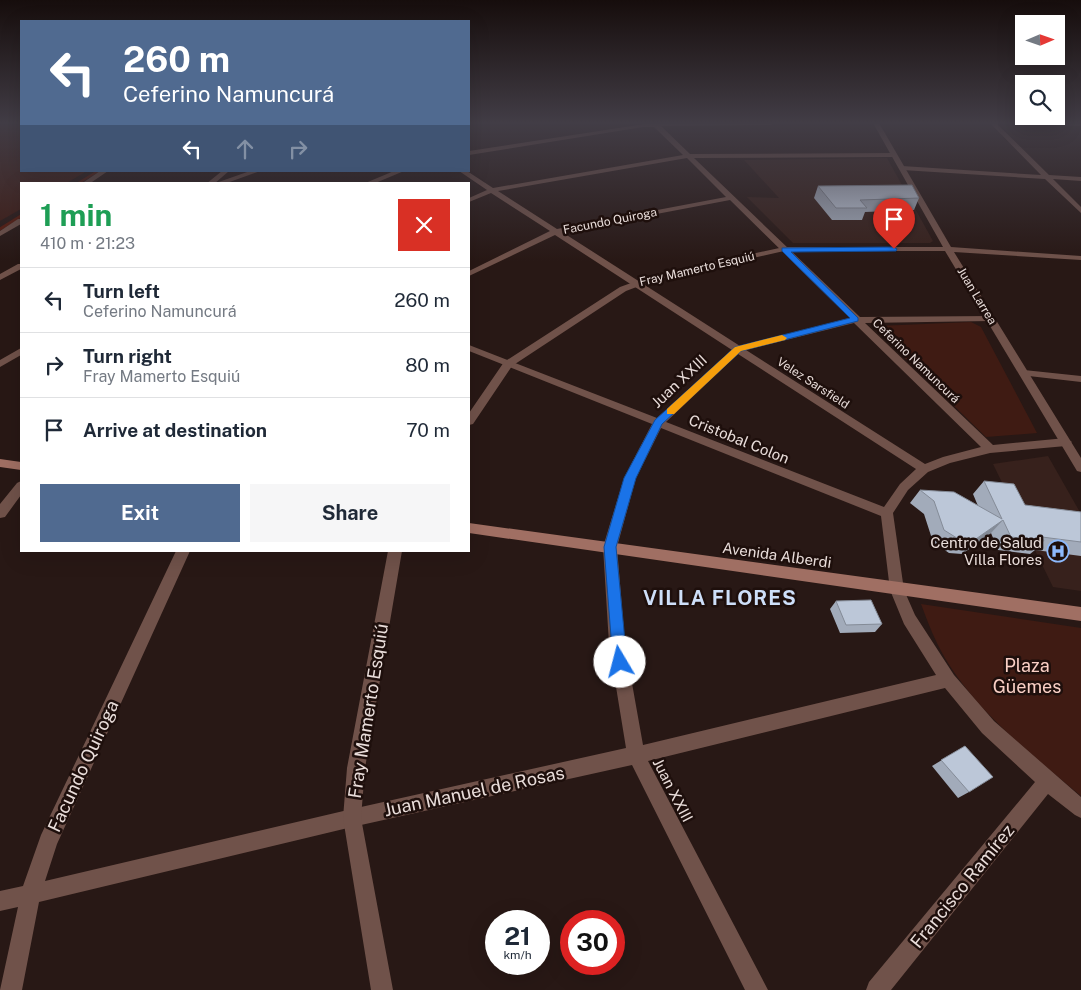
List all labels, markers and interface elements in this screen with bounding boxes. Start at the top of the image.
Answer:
north arrow [1015,15,1065,65]
map controls [1015,15,1065,125]
text: 260 m [123,39,230,80]
icon: left [40,40,105,105]
button: search [1015,75,1065,125]
text: Ceferino Namuncurá [123,81,334,107]
icon: left [178,135,206,163]
icon: ahead [231,135,259,163]
icon: right [284,135,312,163]
text: 1 min [40,197,112,233]
pin [873,198,915,249]
button: close [398,199,450,251]
street label: Facundo Quiroga [562,205,658,237]
icon: arrive [880,205,908,233]
text: 410 m · 21:23 [40,234,135,253]
street label: Fray Mamerto Esquiú [638,249,756,289]
street label: Juan Larrea [954,265,1000,327]
text: Turn left [83,280,160,302]
icon: left [40,286,68,314]
text: 260 m [394,289,450,311]
text: Ceferino Namuncurá [83,302,237,321]
street label: Ceferino Namuncurá [870,316,962,406]
text: Turn right [83,345,172,367]
icon: right [40,351,68,379]
street label: Juan XXIII [648,351,710,411]
text: 80 m [405,354,450,376]
street label: Velez Sarsfield [774,354,852,412]
text: Fray Mamerto Esquiú [83,367,240,386]
street label: Cristobal Colon [686,411,792,467]
icon: arrive [40,416,68,444]
text: Arrive at destination [83,419,267,441]
text: 70 m [406,419,450,441]
button: Exit [40,484,240,542]
button: Share [250,484,450,542]
place label: Centro de Salud Villa Flores [930,534,1042,568]
street label: Avenida Alberdi [721,539,833,571]
hospital icon: Centro de Salud Villa Flores [1046,539,1070,563]
district label: VILLA FLORES [643,586,797,610]
street label: Fray Mamerto Esquiú [344,622,392,800]
position arrow [593,635,645,687]
park label: Plaza Güemes [993,655,1061,697]
street label: Facundo Quiroga [43,697,123,835]
street label: Juan XXIII [650,755,696,825]
street label: Juan Manuel de Rosas [382,762,566,820]
street label: Francisco Ramírez [906,820,1018,952]
speed limit sign: 30 [560,910,625,975]
text: 21 [504,921,531,951]
text: km/h [503,948,532,962]

